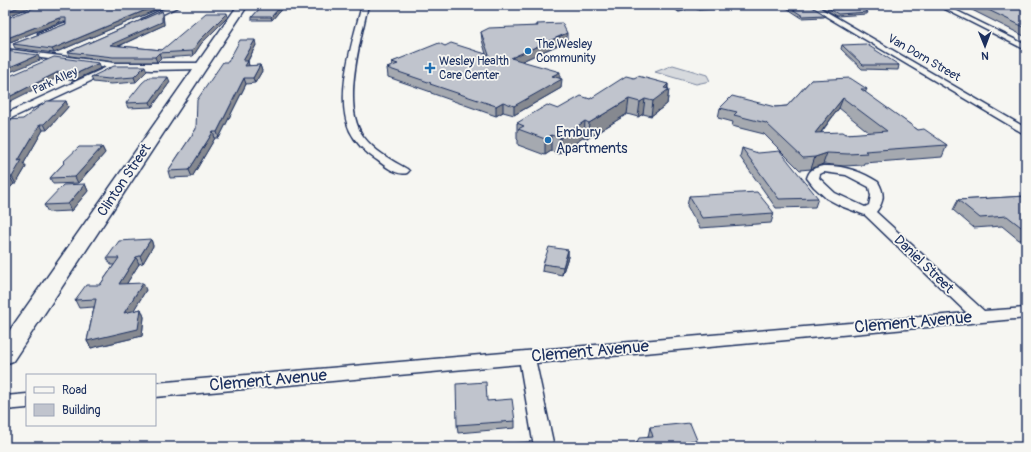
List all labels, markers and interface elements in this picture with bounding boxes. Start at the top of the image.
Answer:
north arrow [965,26,1005,66]
street label: Van Dorn Street [885,31,963,85]
place label: The Wesley Community [536,37,596,66]
marker: The Wesley Community [523,46,533,56]
text: N [981,49,989,62]
place label: Wesley Health Care Center [439,54,509,83]
marker: Wesley Health Care Center [424,62,436,74]
street label: Park Alley [30,64,80,98]
place label: Embury Apartments [556,124,628,157]
marker: Embury Apartments [543,135,553,145]
street label: Clinton Street [93,140,155,220]
street label: Daniel Street [891,231,958,297]
street label: Clement Avenue [853,306,973,338]
street label: Clement Avenue [530,335,650,367]
street label: Clement Avenue [208,364,328,396]
legend [26,374,156,426]
text: Road [62,383,87,398]
text: Building [62,403,101,418]

